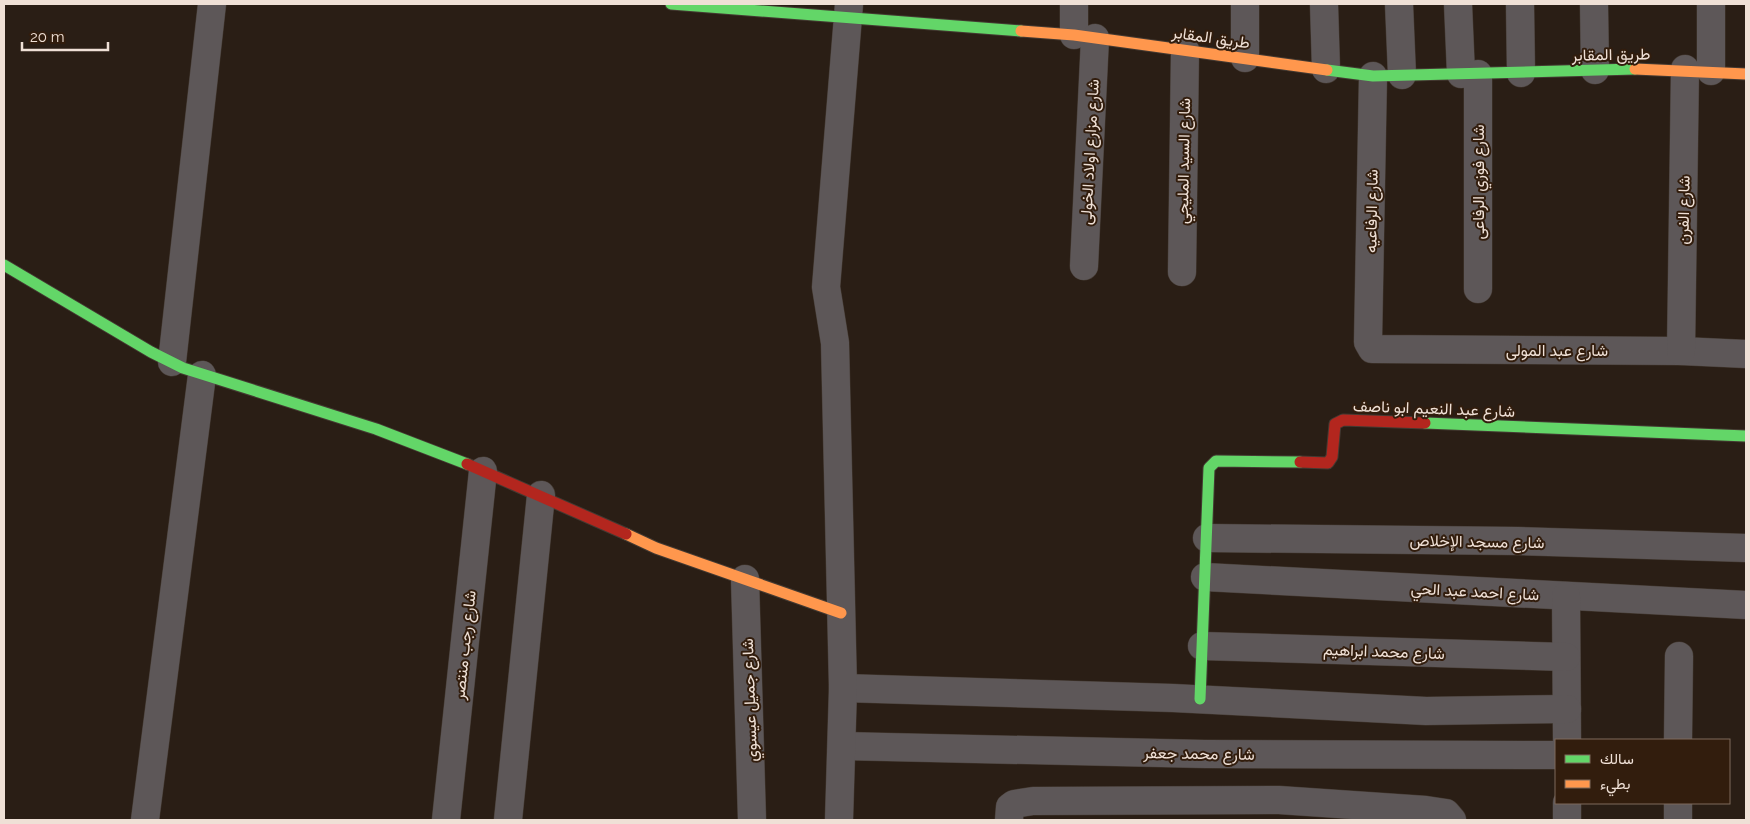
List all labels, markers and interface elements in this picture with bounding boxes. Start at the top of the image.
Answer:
scale bar [22,20,109,52]
street label: طريق المقابر [1170,22,1251,53]
text: 20 m [30,28,65,46]
street label: طريق المقابر [1571,44,1650,66]
street label: شارع مزارع اولاد الخولى [1076,79,1105,226]
street label: شارع السيد المليجي [1173,98,1198,224]
street label: شارع فوزي الرفاعى [1469,124,1492,240]
street label: شارع الرفاعيه [1361,169,1384,253]
street label: شارع الفرن [1673,175,1696,245]
street label: شارع عبد المولى [1506,341,1608,362]
street label: شارع عبد النعيم ابو ناصف [1352,396,1515,423]
street label: شارع مسجد الإخلاص [1409,531,1545,554]
street label: شارع احمد عبد الحي [1410,579,1540,608]
street label: شارع رجب منتصر [449,589,482,702]
street label: شارع جميل عيسوي [738,638,765,762]
street label: شارع محمد ابراهيم [1323,640,1445,665]
legend [1555,739,1730,804]
street label: شارع محمد جعفر [1142,743,1255,766]
text: سالك [1600,750,1634,768]
text: بطيء [1600,775,1630,797]

